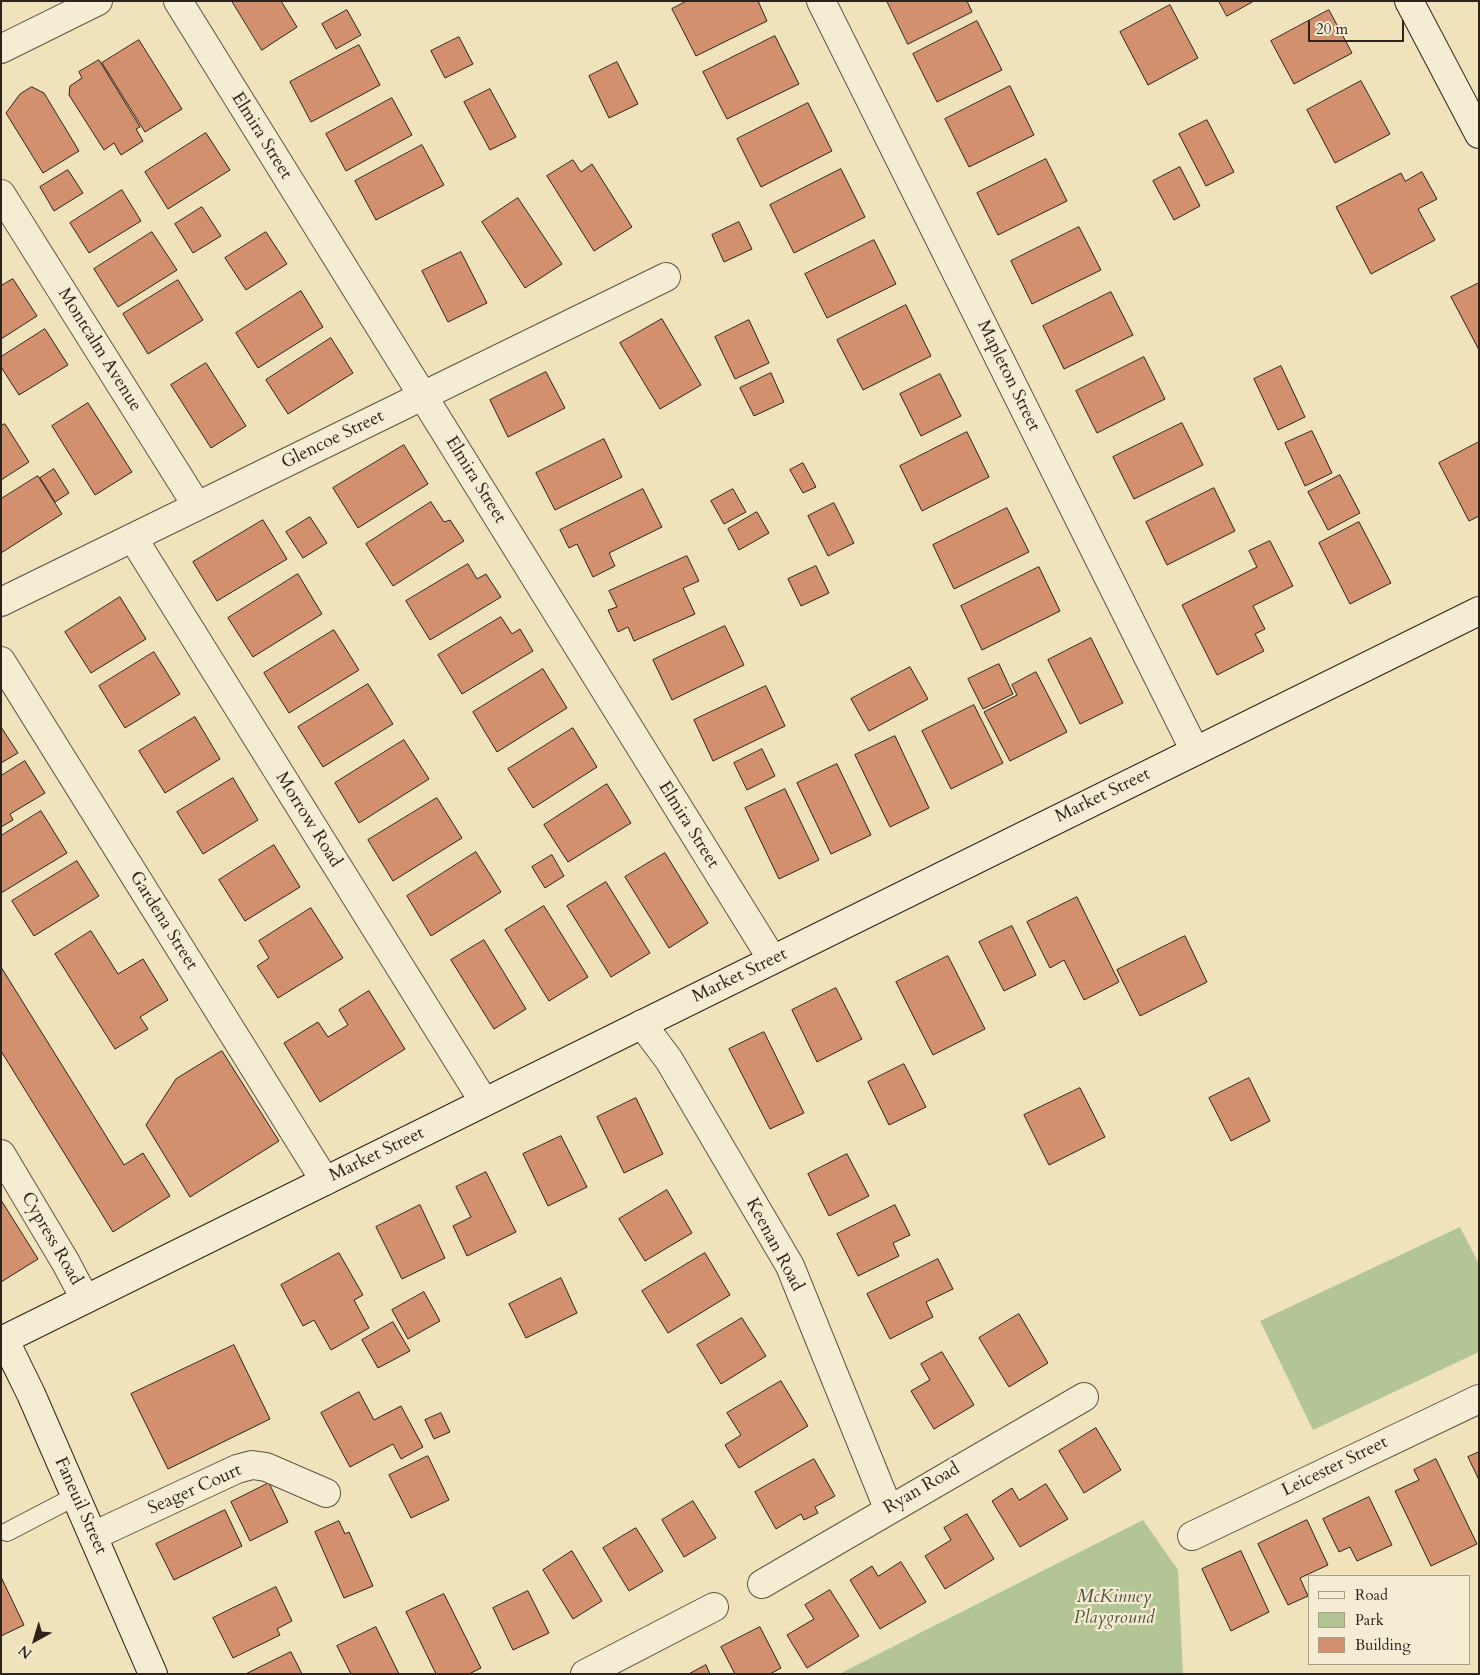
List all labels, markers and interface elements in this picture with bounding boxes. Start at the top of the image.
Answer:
scale bar [1310,10,1406,42]
text: 20 m [1316,19,1348,39]
street label: Elmira Street [226,89,296,183]
street label: Montcalm Avenue [52,284,146,416]
street label: Mapleton Street [972,317,1044,435]
street label: Glencoe Street [278,406,388,474]
street label: Elmira Street [440,433,510,527]
street label: Market Street [1052,764,1154,828]
street label: Morrow Road [270,768,346,872]
street label: Elmira Street [653,778,723,872]
street label: Gardena Street [124,868,202,974]
street label: Market Street [689,944,791,1008]
street label: Market Street [326,1123,428,1187]
street label: Cypress Road [16,1189,86,1289]
street label: Keenan Road [740,1195,808,1295]
street label: Leicester Street [1279,1432,1391,1502]
street label: Faneuil Street [49,1454,111,1558]
street label: Ryan Road [880,1459,964,1519]
street label: Seager Court [145,1460,245,1520]
legend [1308,1575,1470,1665]
text: Road [1355,1585,1388,1605]
park label: McKinney Playground [1074,1587,1154,1630]
text: Park [1355,1610,1384,1630]
north arrow [10,1615,60,1665]
text: Building [1355,1635,1411,1655]
text: N [15,1641,36,1663]

